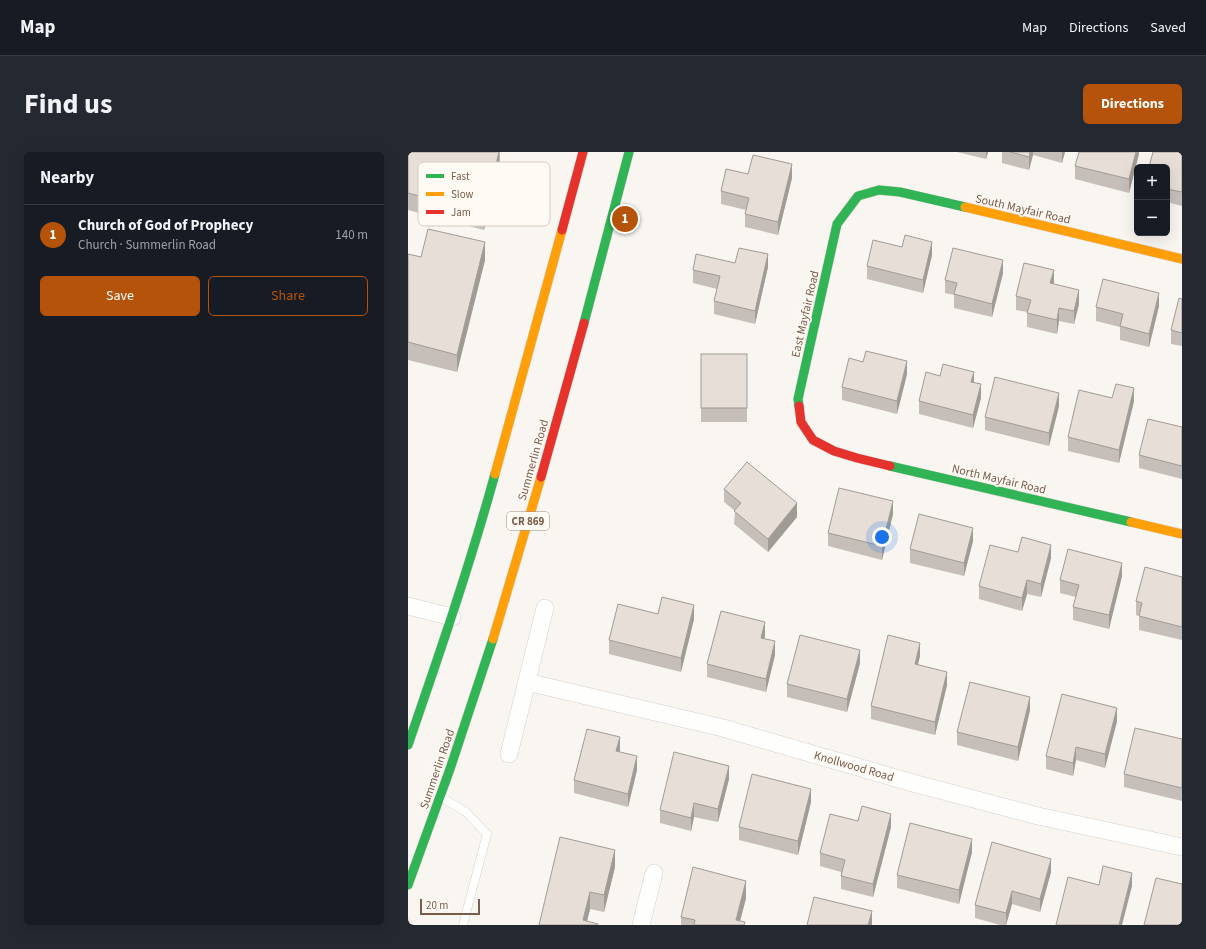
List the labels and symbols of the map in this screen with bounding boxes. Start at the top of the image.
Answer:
legend [418,162,550,226]
text: Fast [451,169,470,184]
text: Slow [451,187,474,202]
street label: South Mayfair Road [974,190,1072,229]
pin: 1 [612,204,638,234]
text: Jam [451,205,471,220]
street label: East Mayfair Road [787,269,824,359]
street label: Summerlin Road [514,418,553,503]
street label: North Mayfair Road [950,460,1048,499]
road number: CR 869 [507,512,549,530]
your location [872,527,892,547]
street label: Summerlin Road [416,727,459,811]
street label: Knollwood Road [812,747,896,786]
scale bar [420,897,480,916]

